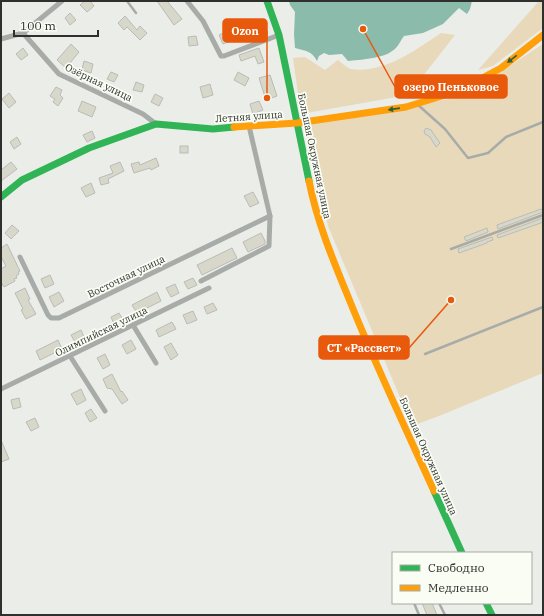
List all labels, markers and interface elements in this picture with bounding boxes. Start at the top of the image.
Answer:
scale bar [14,12,98,38]
text: 100 m [20,18,56,33]
callout: Ozon [223,19,267,42]
text: Ozon [231,24,259,38]
one-way arrow [507,55,518,63]
street label: Озёрная улица [63,60,135,105]
callout: озеро Пеньковое [395,75,507,98]
text: озеро Пеньковое [403,80,499,94]
street label: Большая Окружная улица [295,92,334,220]
one-way arrow [388,106,400,112]
street label: Летняя улица [215,108,284,125]
street label: Восточная улица [85,252,167,301]
street label: Олимпийская улица [53,303,150,359]
callout: СТ «Рассвет» [319,336,409,359]
text: СТ «Рассвет» [327,341,401,355]
street label: Большая Окружная улица [397,395,461,518]
legend [392,552,532,604]
text: Свободно [428,560,485,575]
text: Медленно [428,580,489,595]

